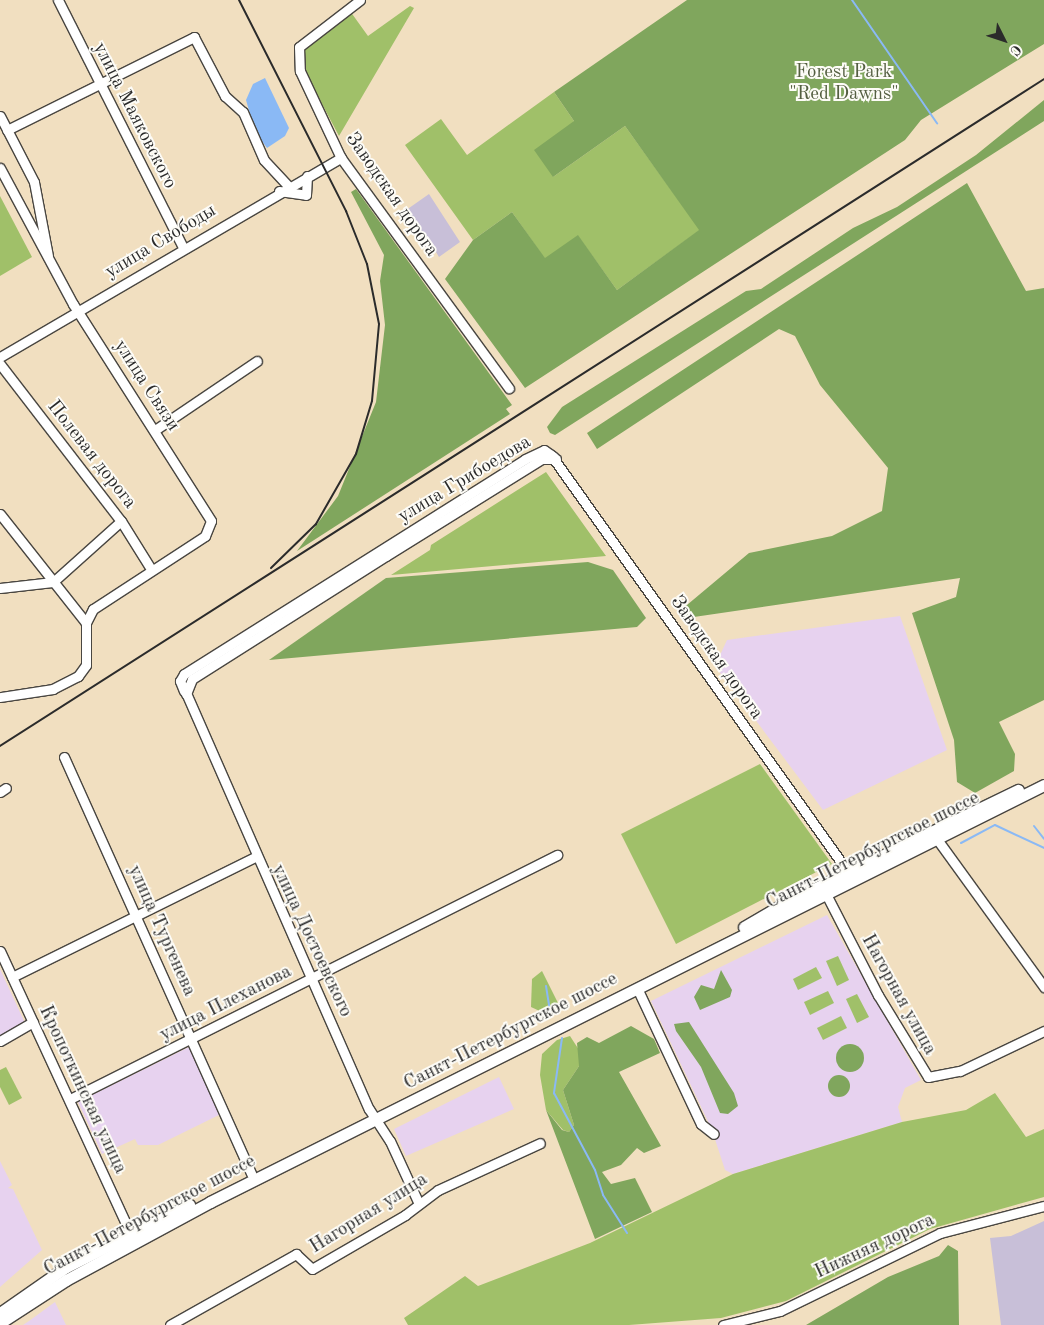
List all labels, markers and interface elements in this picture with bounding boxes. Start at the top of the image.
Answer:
north arrow [979,15,1029,65]
street label: улица Маяковского [87,39,181,193]
text: С [1007,42,1024,58]
park label: Forest Park "Red Dawns" [789,62,899,106]
street label: Заводская дорога [340,129,442,261]
street label: улица Свободы [101,200,221,284]
street label: улица Связи [108,336,184,436]
street label: Полевая дорога [42,396,140,514]
street label: улица Грибоедова [394,431,536,529]
street label: Заводская дорога [665,592,767,724]
street label: Санкт-Петербургское шоссе [762,787,984,915]
street label: улица Достоевского [266,861,356,1021]
street label: улица Тургенева [122,862,200,1000]
street label: Нагорная улица [855,931,941,1059]
street label: улица Плеханова [156,961,296,1047]
street label: Санкт-Петербургское шоссе [400,968,622,1096]
street label: Кропоткинская улица [33,1002,131,1178]
street label: Санкт-Петербургское шоссе [40,1150,260,1282]
street label: Нагорная улица [306,1169,432,1259]
street label: Нижняя дорога [812,1209,938,1285]

